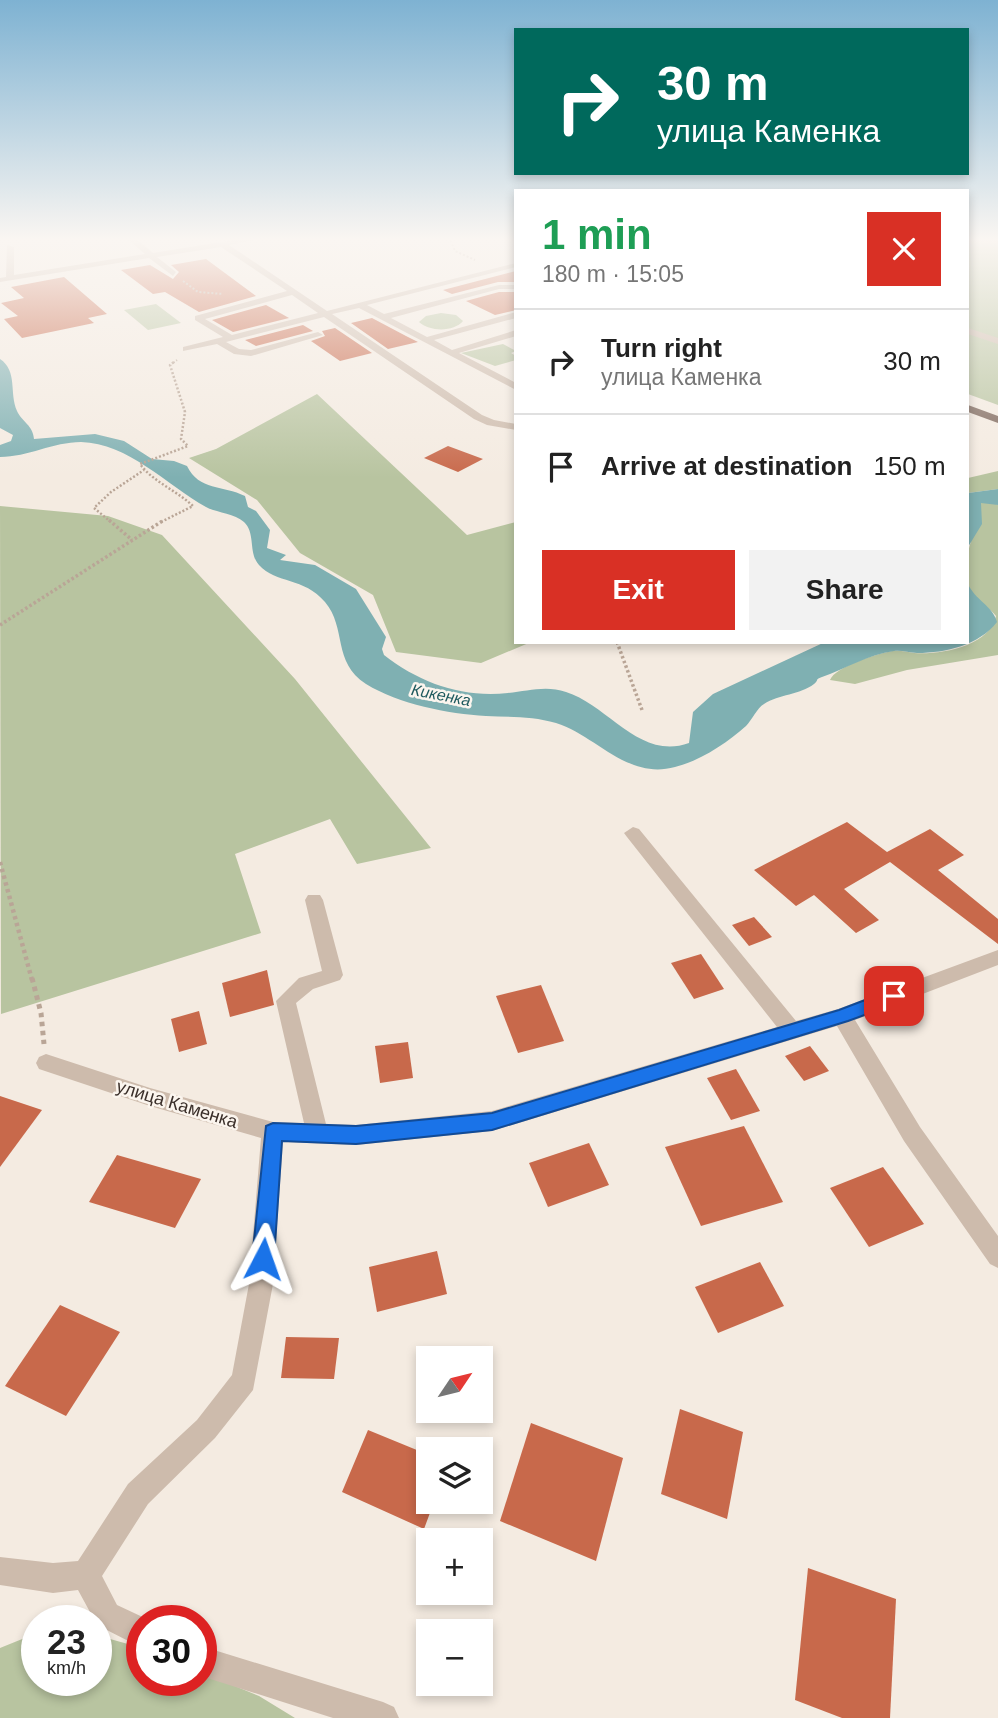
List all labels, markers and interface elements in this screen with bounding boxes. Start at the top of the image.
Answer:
icon: right [542,56,633,147]
text: 30 m [657,56,769,110]
text: улица Каменка [657,113,880,149]
text: 1 min [542,211,652,258]
button: close [867,212,941,286]
text: 180 m · 15:05 [542,261,684,287]
text: Turn right [601,333,722,363]
icon: right [542,343,580,381]
text: 30 m [883,346,941,376]
text: улица Каменка [601,364,761,390]
icon: arrive [542,448,580,486]
text: Arrive at destination [601,451,852,481]
text: 150 m [873,451,946,481]
button: Exit [542,550,735,630]
button: Share [749,550,941,630]
water label: Кикенка [410,681,472,709]
pin [864,966,924,1026]
icon: arrive [875,977,913,1015]
street label: улица Каменка [114,1076,241,1132]
position arrow [226,1222,300,1296]
north arrow [416,1346,494,1423]
map controls [416,1346,493,1696]
button: layers [416,1437,493,1514]
button: + [416,1528,493,1605]
speed limit sign: 30 [126,1605,217,1696]
button: − [416,1619,493,1696]
text: 23 [47,1622,86,1661]
text: km/h [47,1658,86,1678]

